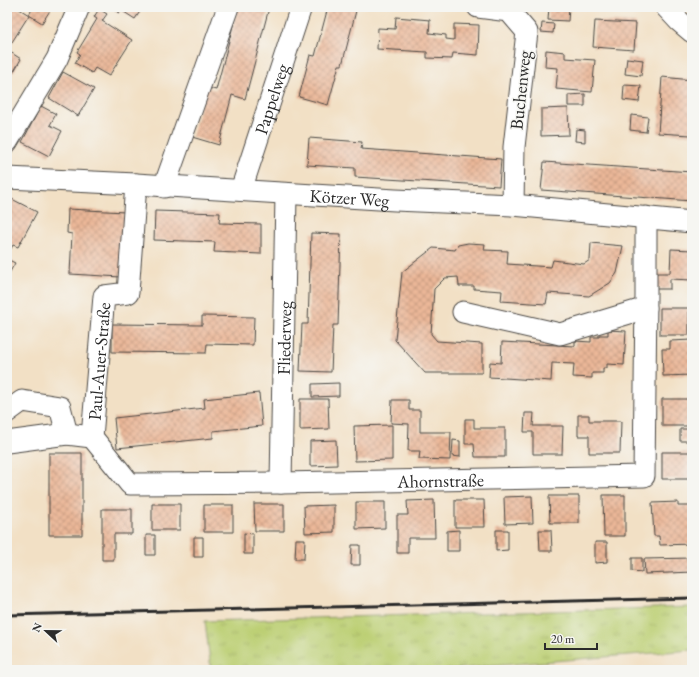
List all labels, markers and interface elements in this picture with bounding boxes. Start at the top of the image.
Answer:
street label: Buchenweg [504,49,536,131]
street label: Pappelweg [249,60,293,137]
street label: Kötzer Weg [309,183,390,211]
street label: Paul-Auer-Straße [82,301,115,421]
street label: Fliederweg [271,301,296,375]
street label: Ahornstraße [396,468,484,492]
north arrow [26,611,66,651]
text: N [29,620,45,634]
scale bar [545,625,597,651]
text: 20 m [551,631,575,647]

